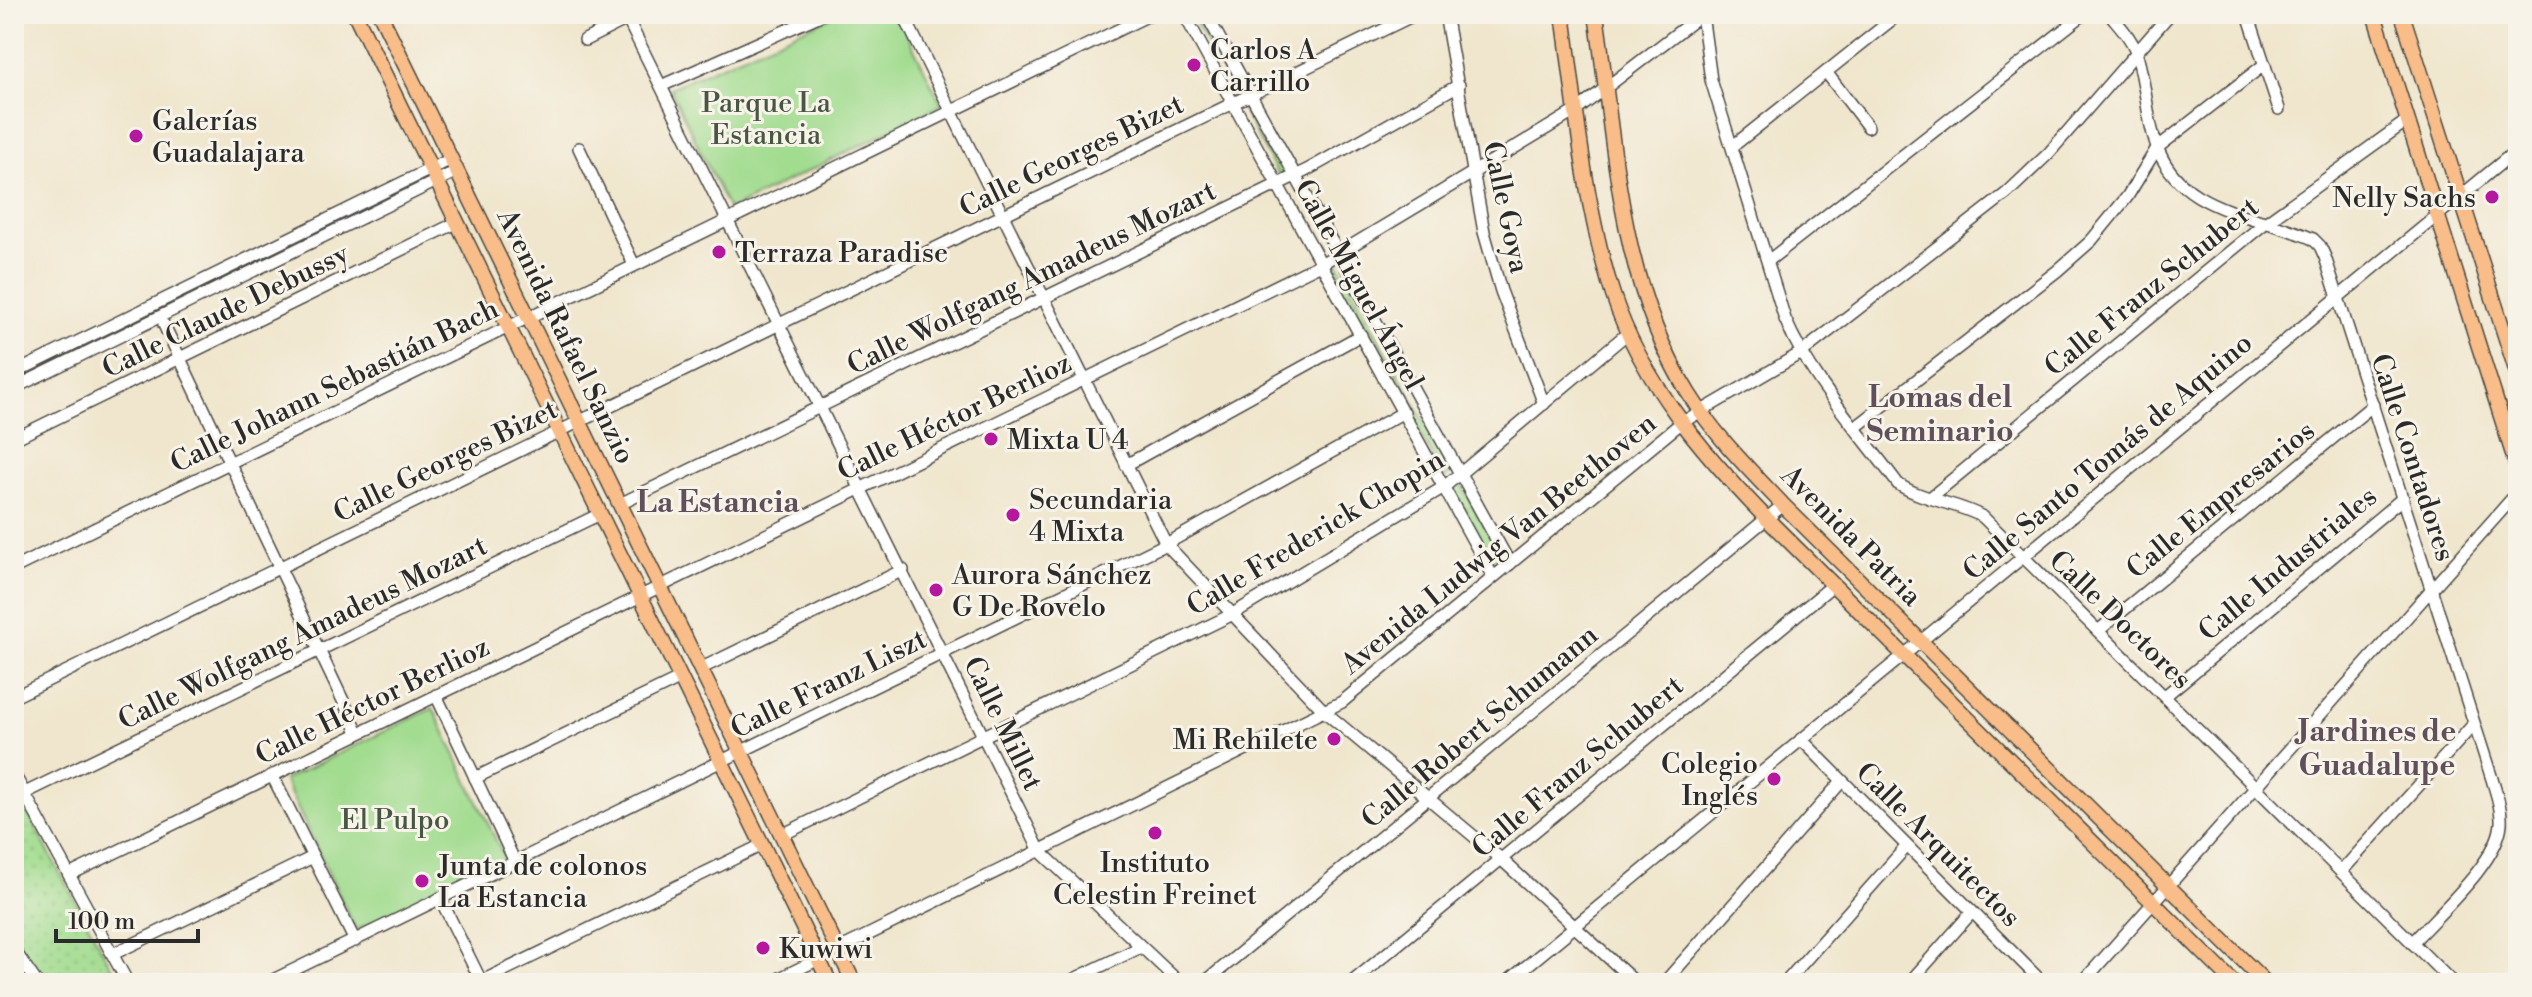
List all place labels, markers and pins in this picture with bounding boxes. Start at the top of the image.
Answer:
place label: Carlos A Carrillo [1210,33,1317,100]
marker: Carlos A Carrillo [1185,56,1203,74]
place label: Galerías Guadalajara [152,104,305,171]
marker: Galerías Guadalajara [127,127,145,145]
place label: Nelly Sachs [2332,181,2476,216]
marker: Nelly Sachs [2483,188,2501,206]
place label: Terraza Paradise [735,236,948,271]
marker: Terraza Paradise [710,243,728,261]
place label: Mixta U 4 [1007,423,1129,458]
marker: Mixta U 4 [982,430,1000,448]
place label: Secundaria 4 Mixta [1029,483,1173,550]
marker: Secundaria 4 Mixta [1004,506,1022,524]
place label: Aurora Sánchez G De Rovelo [951,558,1151,625]
marker: Aurora Sánchez G De Rovelo [927,581,945,599]
place label: Mi Rehilete [1173,723,1318,758]
marker: Mi Rehilete [1325,730,1343,748]
place label: Colegio Inglés [1661,747,1758,814]
marker: Colegio Inglés [1765,770,1783,788]
marker: Instituto Celestin Freinet [1146,824,1164,842]
place label: Instituto Celestin Freinet [1053,846,1257,913]
place label: Junta de colonos La Estancia [437,849,647,916]
marker: Junta de colonos La Estancia [413,872,431,890]
place label: Kuwiwi [779,932,873,967]
marker: Kuwiwi [754,939,772,957]

